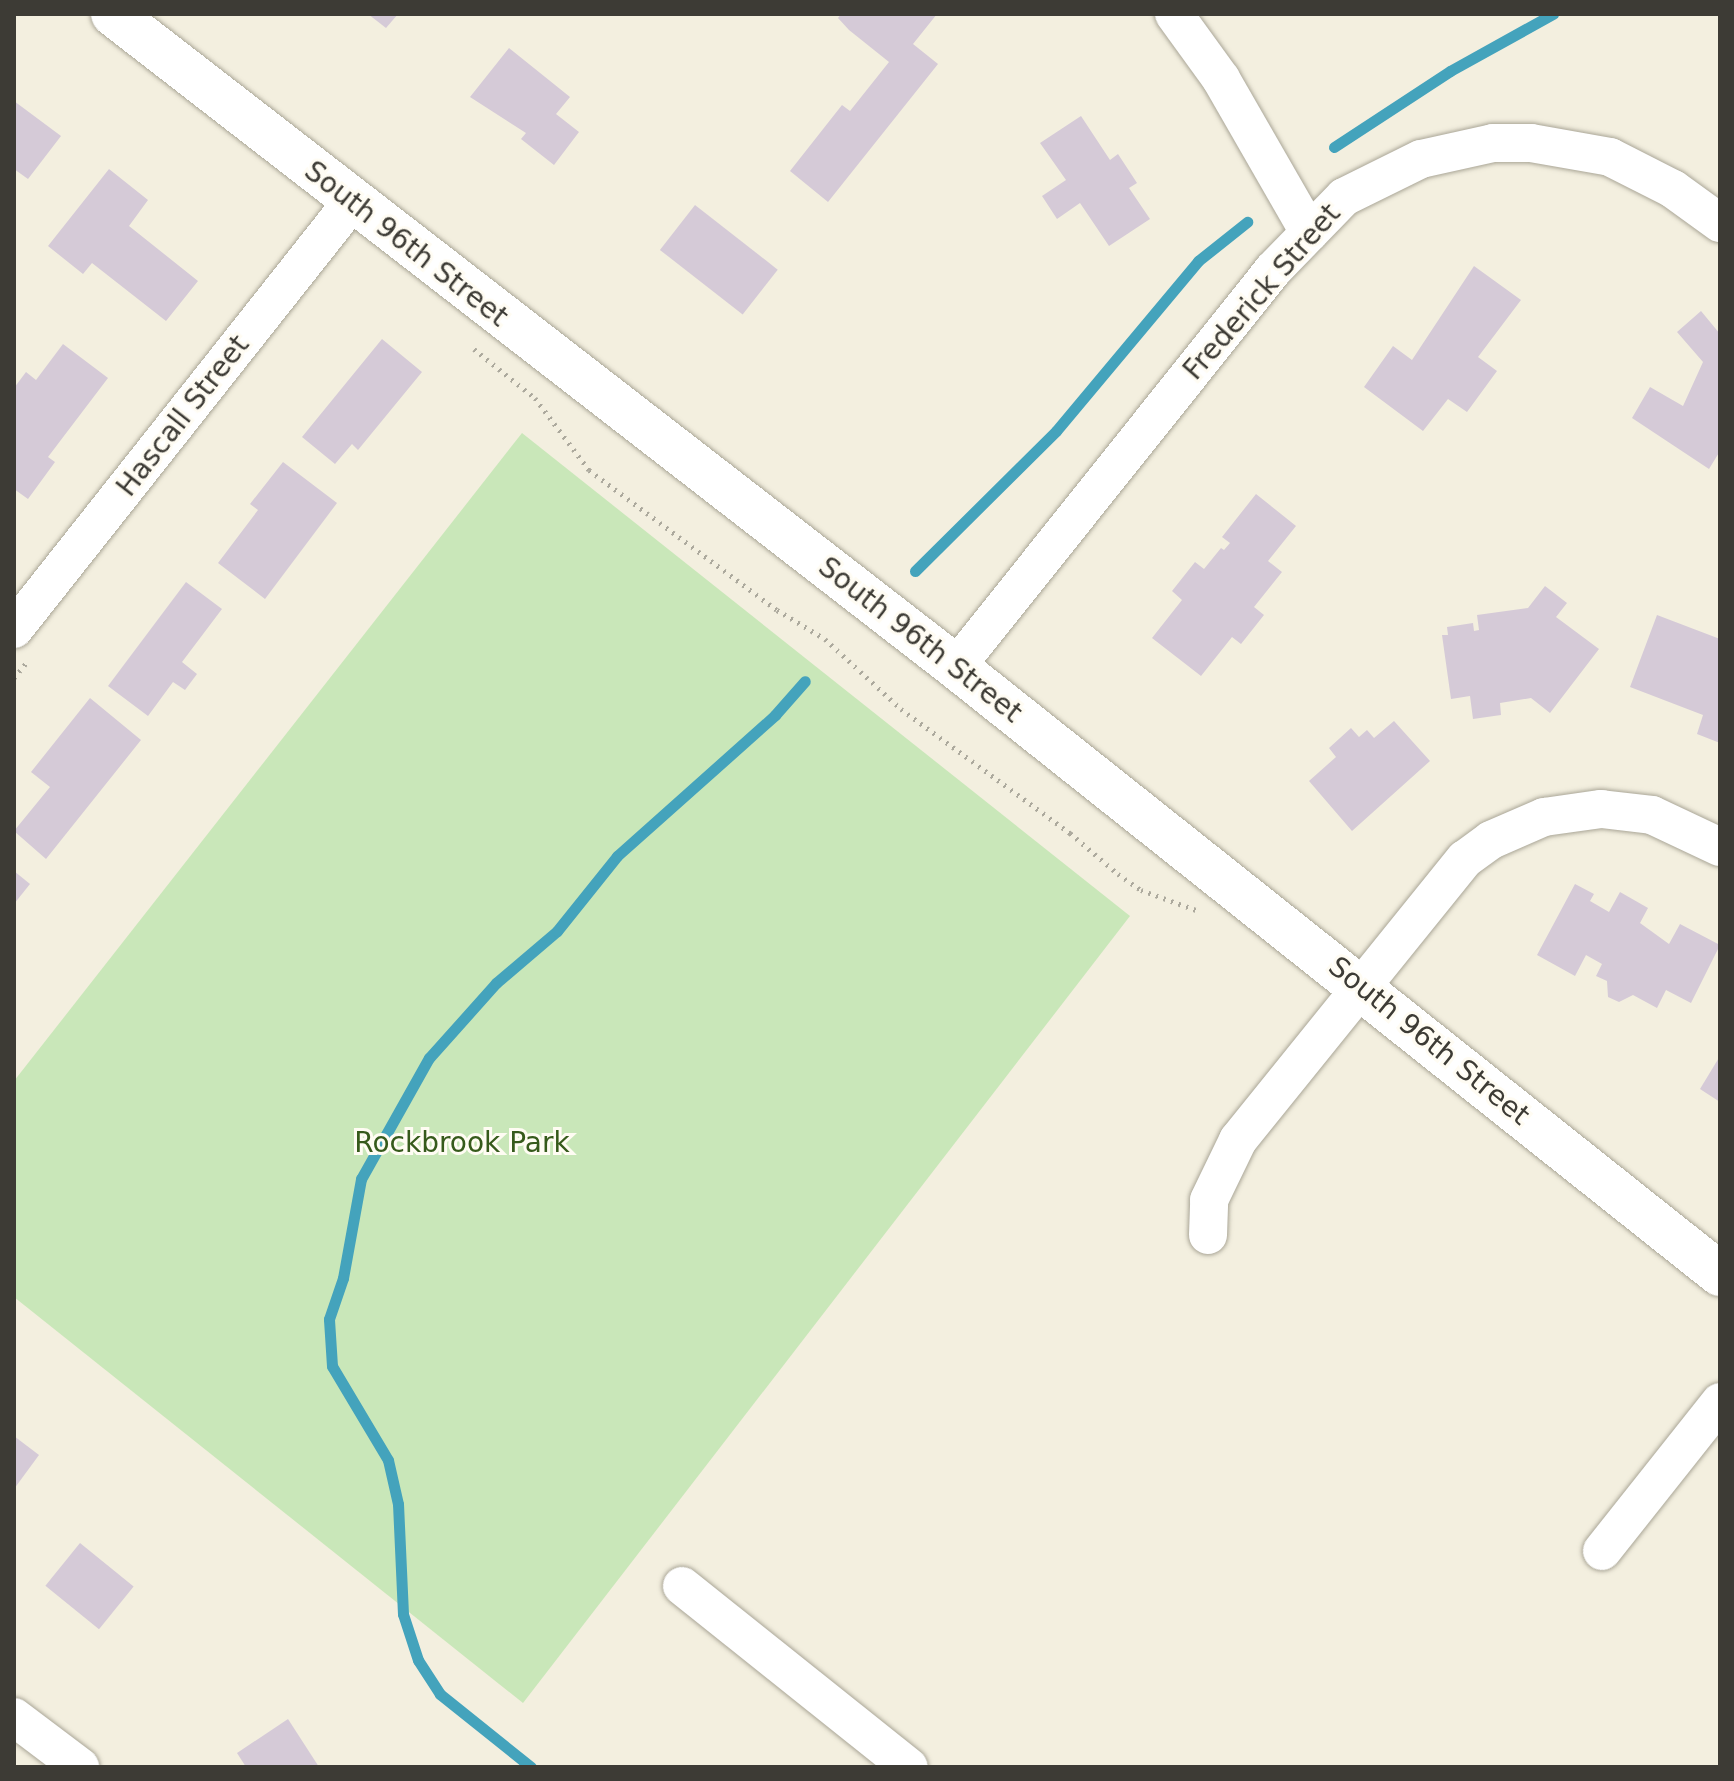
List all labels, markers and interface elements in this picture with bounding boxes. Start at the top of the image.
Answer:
street label: South 96th Street [298,154,514,334]
street label: Frederick Street [1176,197,1348,387]
street label: Hascall Street [110,329,256,503]
street label: South 96th Street [812,550,1028,730]
street label: South 96th Street [1322,950,1536,1132]
park label: Rockbrook Park [354,1126,570,1160]

